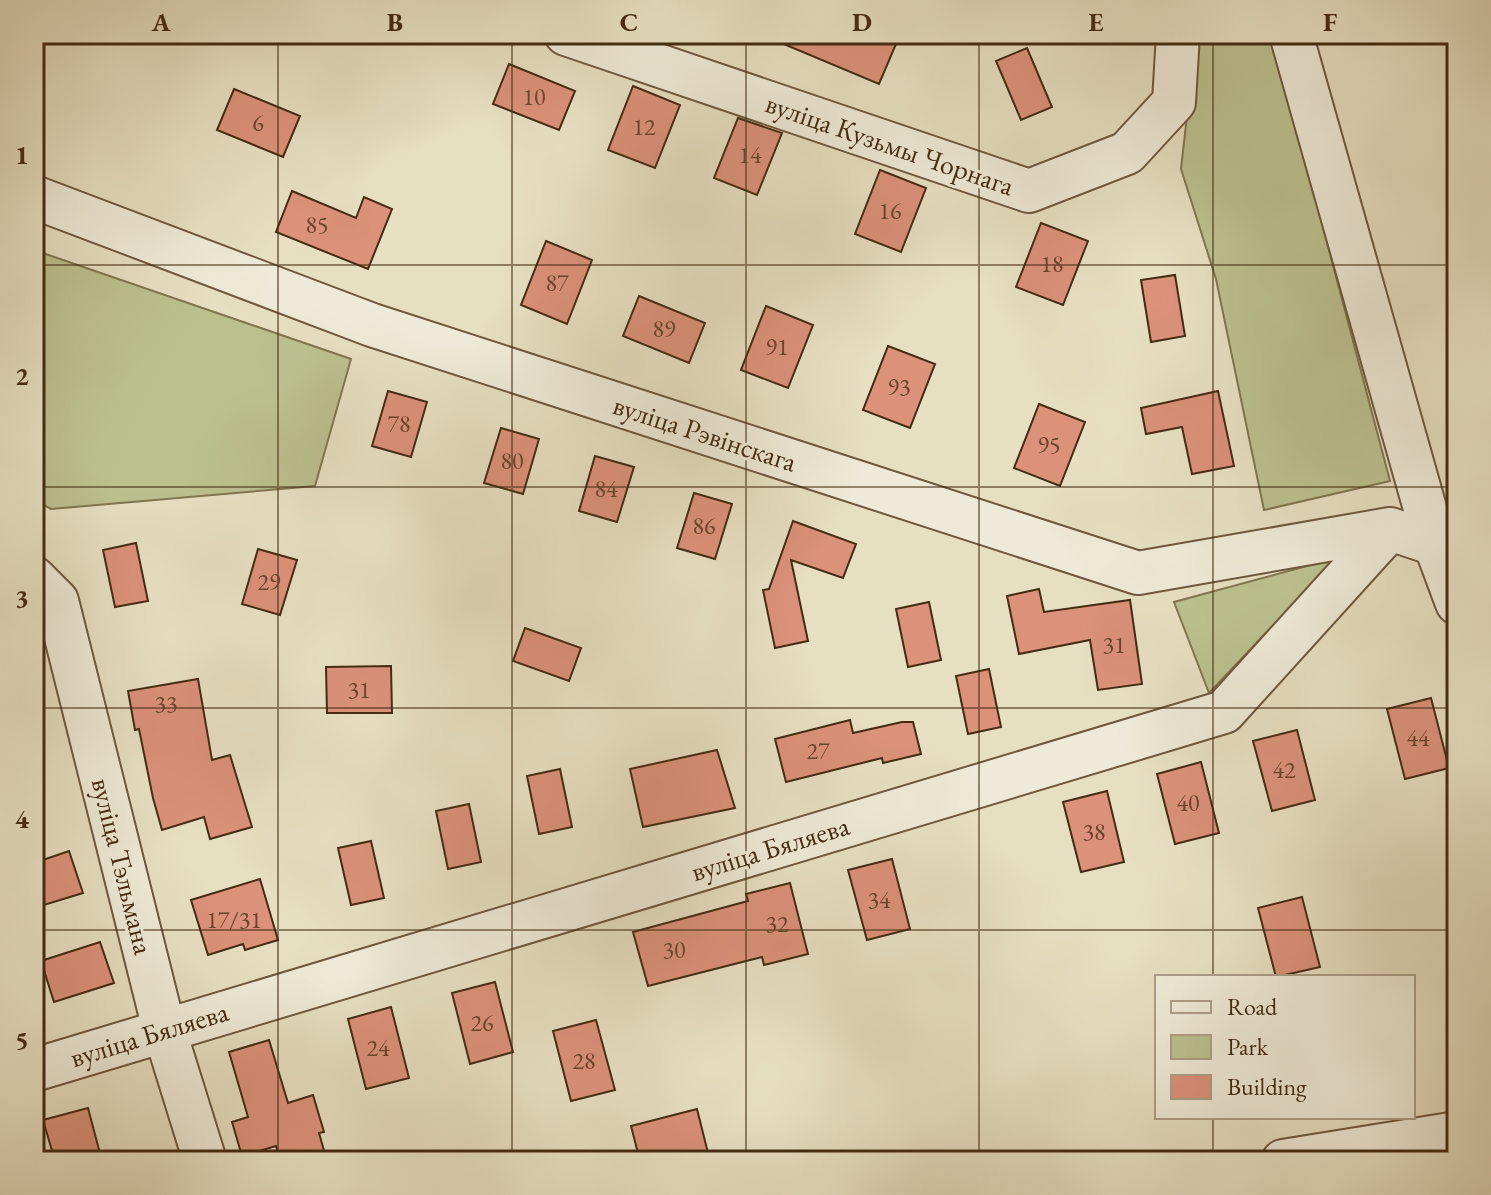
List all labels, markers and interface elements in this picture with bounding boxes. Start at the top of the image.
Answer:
text: A [151,5,171,39]
text: B [387,5,403,39]
text: C [620,5,638,39]
text: D [852,5,872,39]
text: E [1089,5,1104,39]
text: F [1323,5,1337,39]
house number: 10 [522,81,546,112]
street label: вуліца Кузьмы Чорнага [761,85,1020,204]
house number: 6 [252,107,264,138]
house number: 12 [632,111,656,142]
text: 1 [15,138,29,172]
house number: 14 [738,139,762,170]
house number: 16 [878,195,902,226]
house number: 85 [305,209,329,240]
house number: 18 [1040,248,1064,279]
house number: 87 [545,267,569,298]
house number: 89 [652,313,676,344]
house number: 91 [765,331,789,362]
text: 2 [15,359,29,393]
house number: 93 [887,371,911,402]
street label: вуліца Рэвінскага [609,386,802,480]
house number: 78 [387,408,411,439]
house number: 95 [1037,429,1061,460]
house number: 80 [500,445,524,476]
house number: 84 [594,473,618,504]
house number: 86 [692,510,716,541]
house number: 29 [257,566,281,597]
text: 3 [15,581,29,615]
house number: 31 [1102,629,1126,660]
house number: 31 [347,674,371,705]
house number: 33 [154,688,178,719]
house number: 44 [1406,722,1430,753]
house number: 27 [806,735,830,766]
house number: 42 [1272,754,1296,785]
street label: вуліца Тэльмана [84,774,163,959]
house number: 40 [1176,787,1200,818]
text: 4 [15,802,29,836]
street label: вуліца Бяляева [687,807,854,889]
house number: 38 [1082,816,1106,847]
house number: 34 [867,884,891,915]
house number: 17/31 [206,904,262,935]
house number: 32 [765,908,789,939]
house number: 30 [662,934,686,965]
legend [1155,975,1415,1119]
text: Road [1227,991,1278,1022]
street label: вуліца Бяляева [66,993,233,1075]
house number: 26 [470,1007,494,1038]
text: 5 [15,1023,29,1057]
text: Park [1227,1031,1269,1062]
house number: 24 [366,1032,390,1063]
house number: 28 [572,1045,596,1076]
text: Building [1227,1071,1307,1102]

